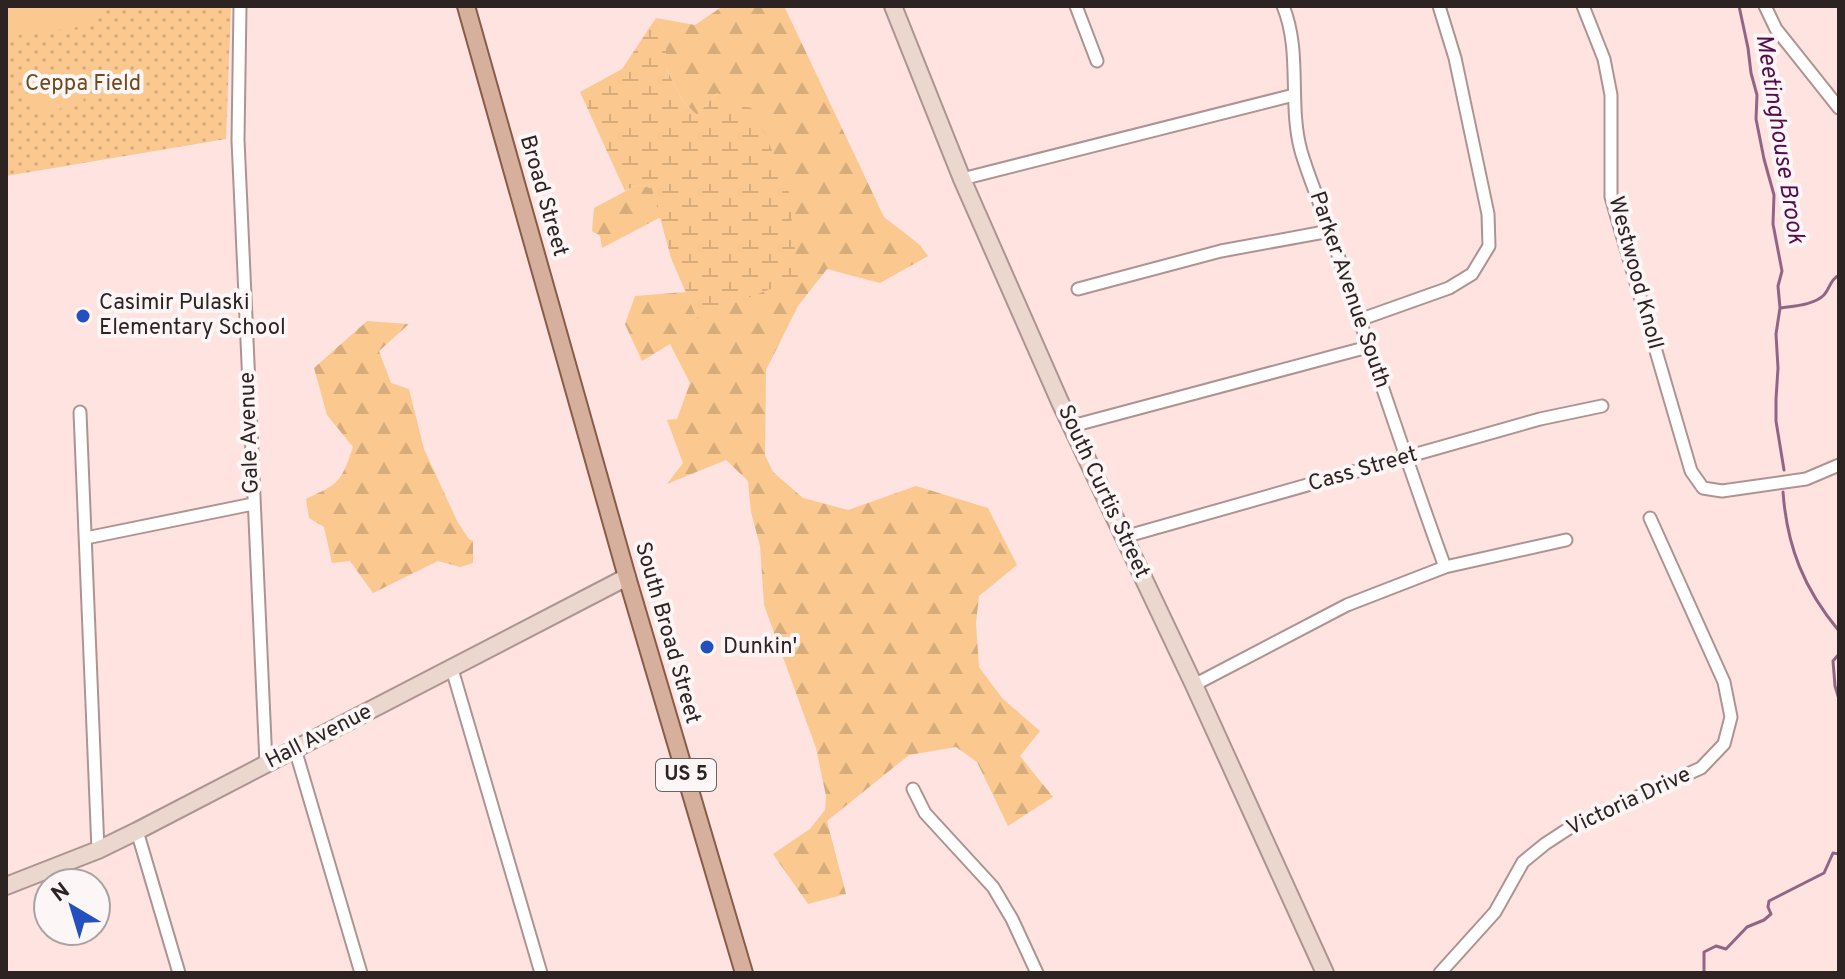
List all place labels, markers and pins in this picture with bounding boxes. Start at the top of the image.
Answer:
place label: Casimir Pulaski Elementary School [99,290,286,342]
marker: Casimir Pulaski Elementary School [74,307,92,325]
place label: Dunkin' [723,634,797,661]
marker: Dunkin' [698,638,716,656]

